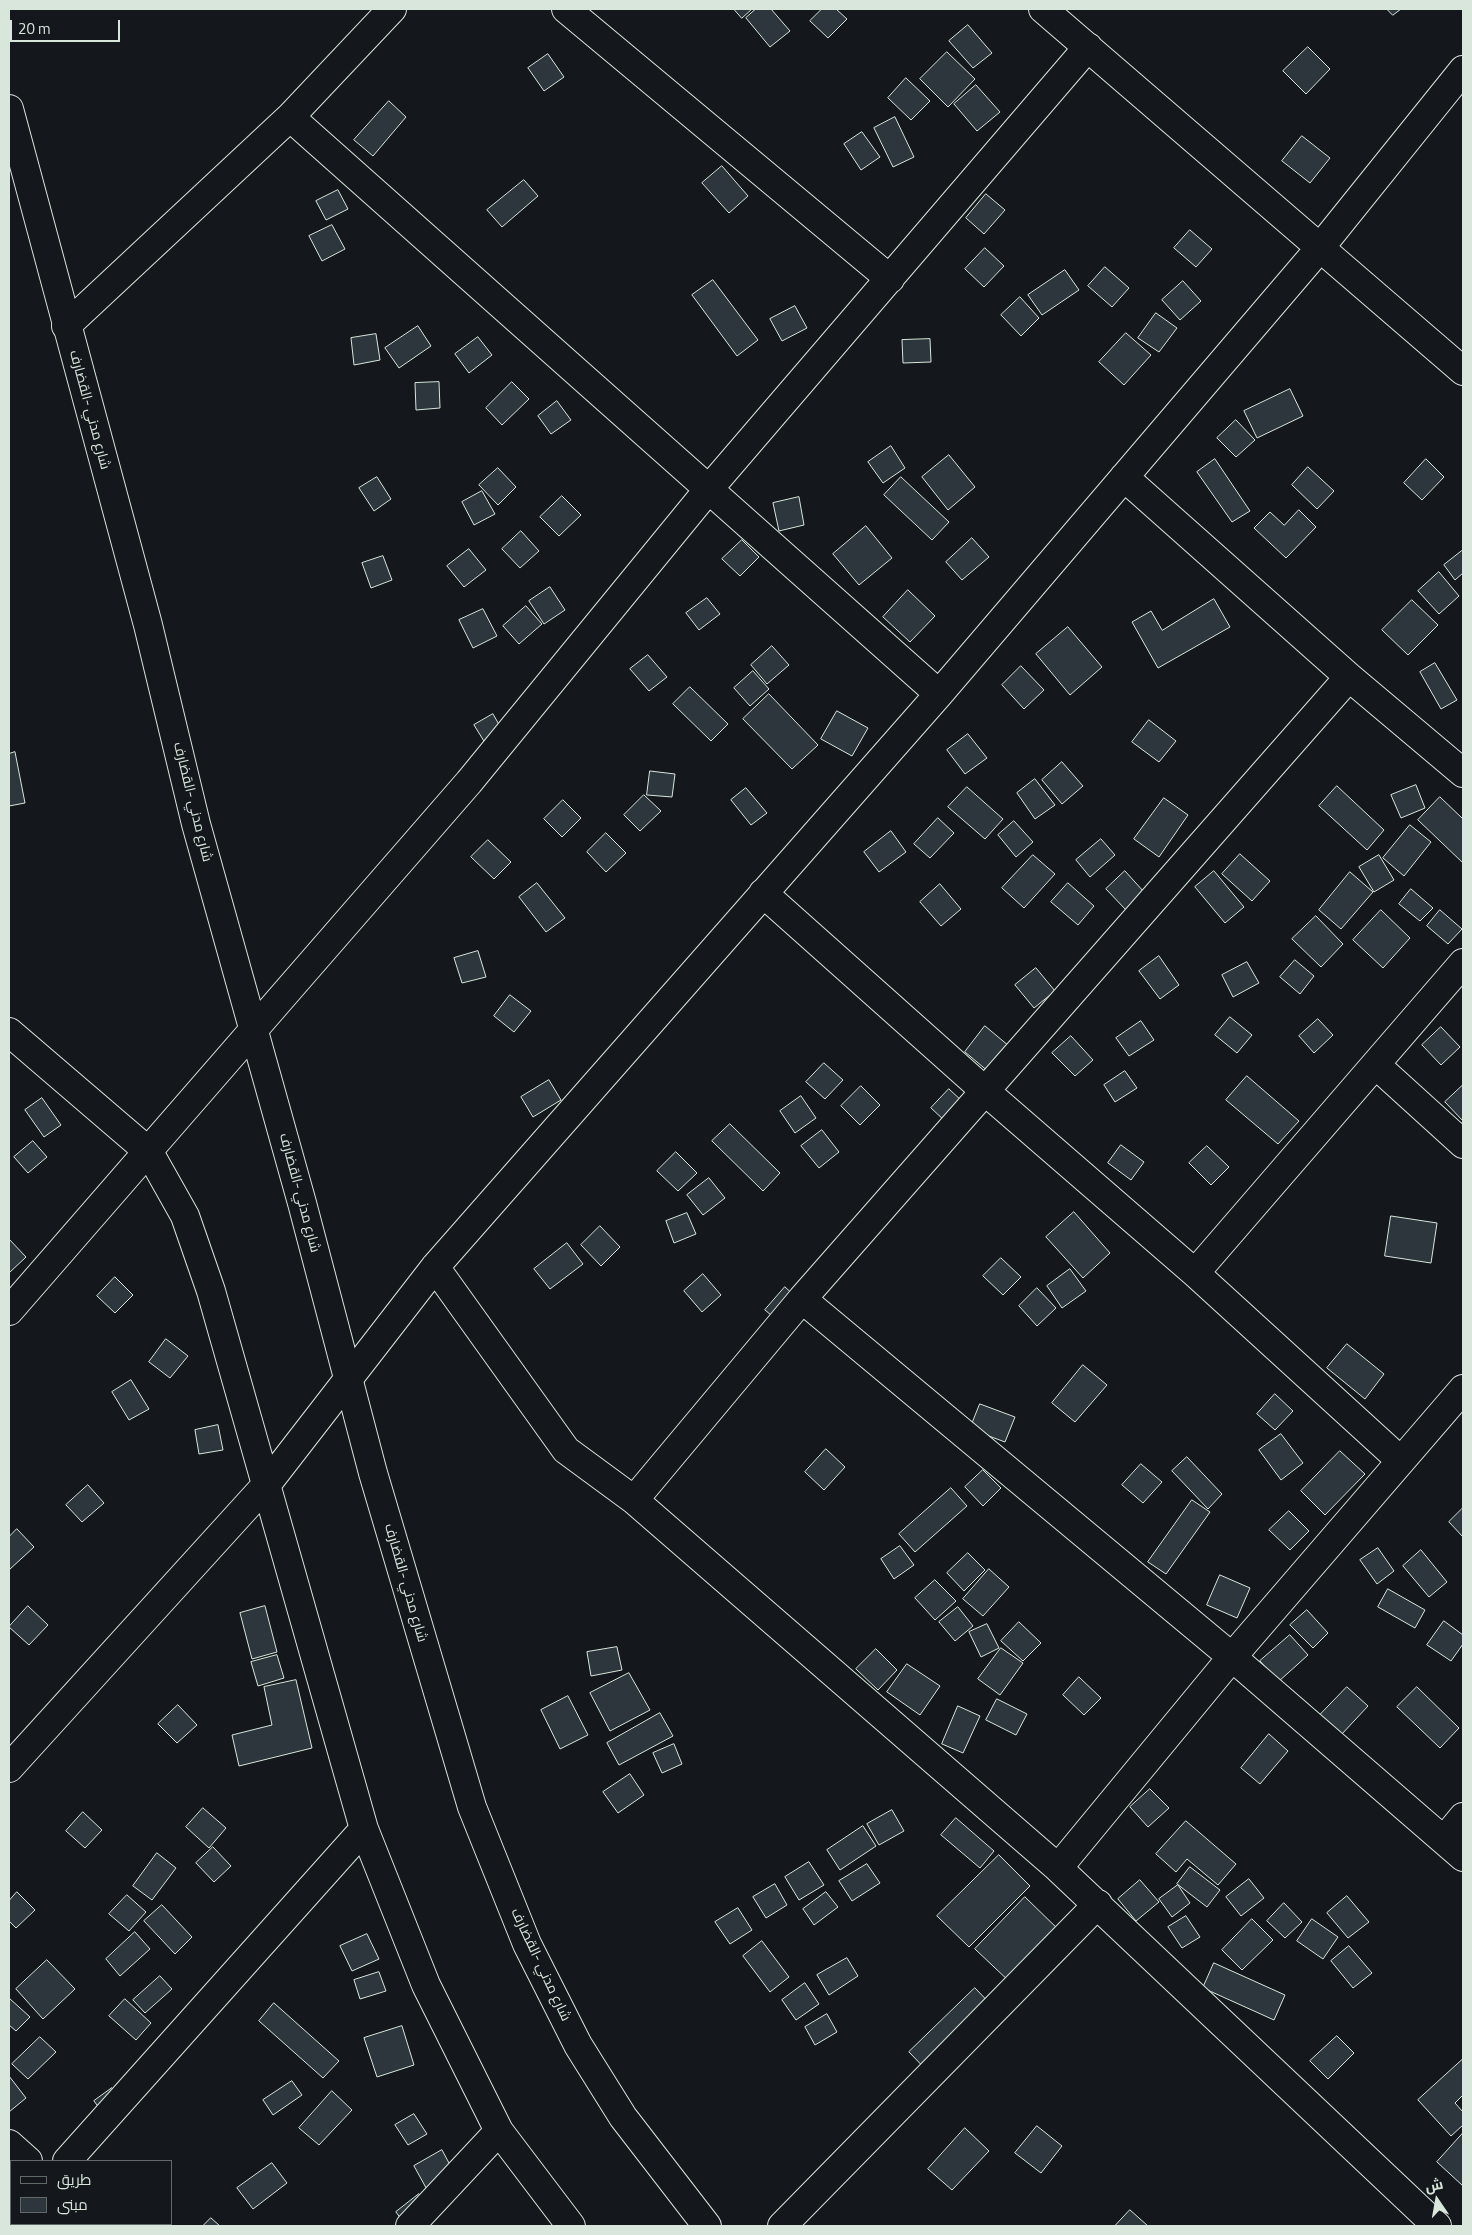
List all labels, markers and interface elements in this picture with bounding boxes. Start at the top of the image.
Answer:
scale bar [12,10,122,42]
text: 20 m [18,17,51,40]
street label: شارع مدني -القضارف [65,349,113,471]
street label: شارع مدني -القضارف [169,740,215,864]
street label: شارع مدني -القضارف [275,1132,323,1254]
street label: شارع مدني -القضارف [380,1522,430,1644]
street label: شارع مدني -القضارف [506,1906,574,2024]
legend [10,2160,172,2225]
text: طريق [57,2168,91,2191]
text: ش [1423,2173,1445,2197]
north arrow [1412,2175,1462,2225]
text: مبنى [57,2193,88,2216]

